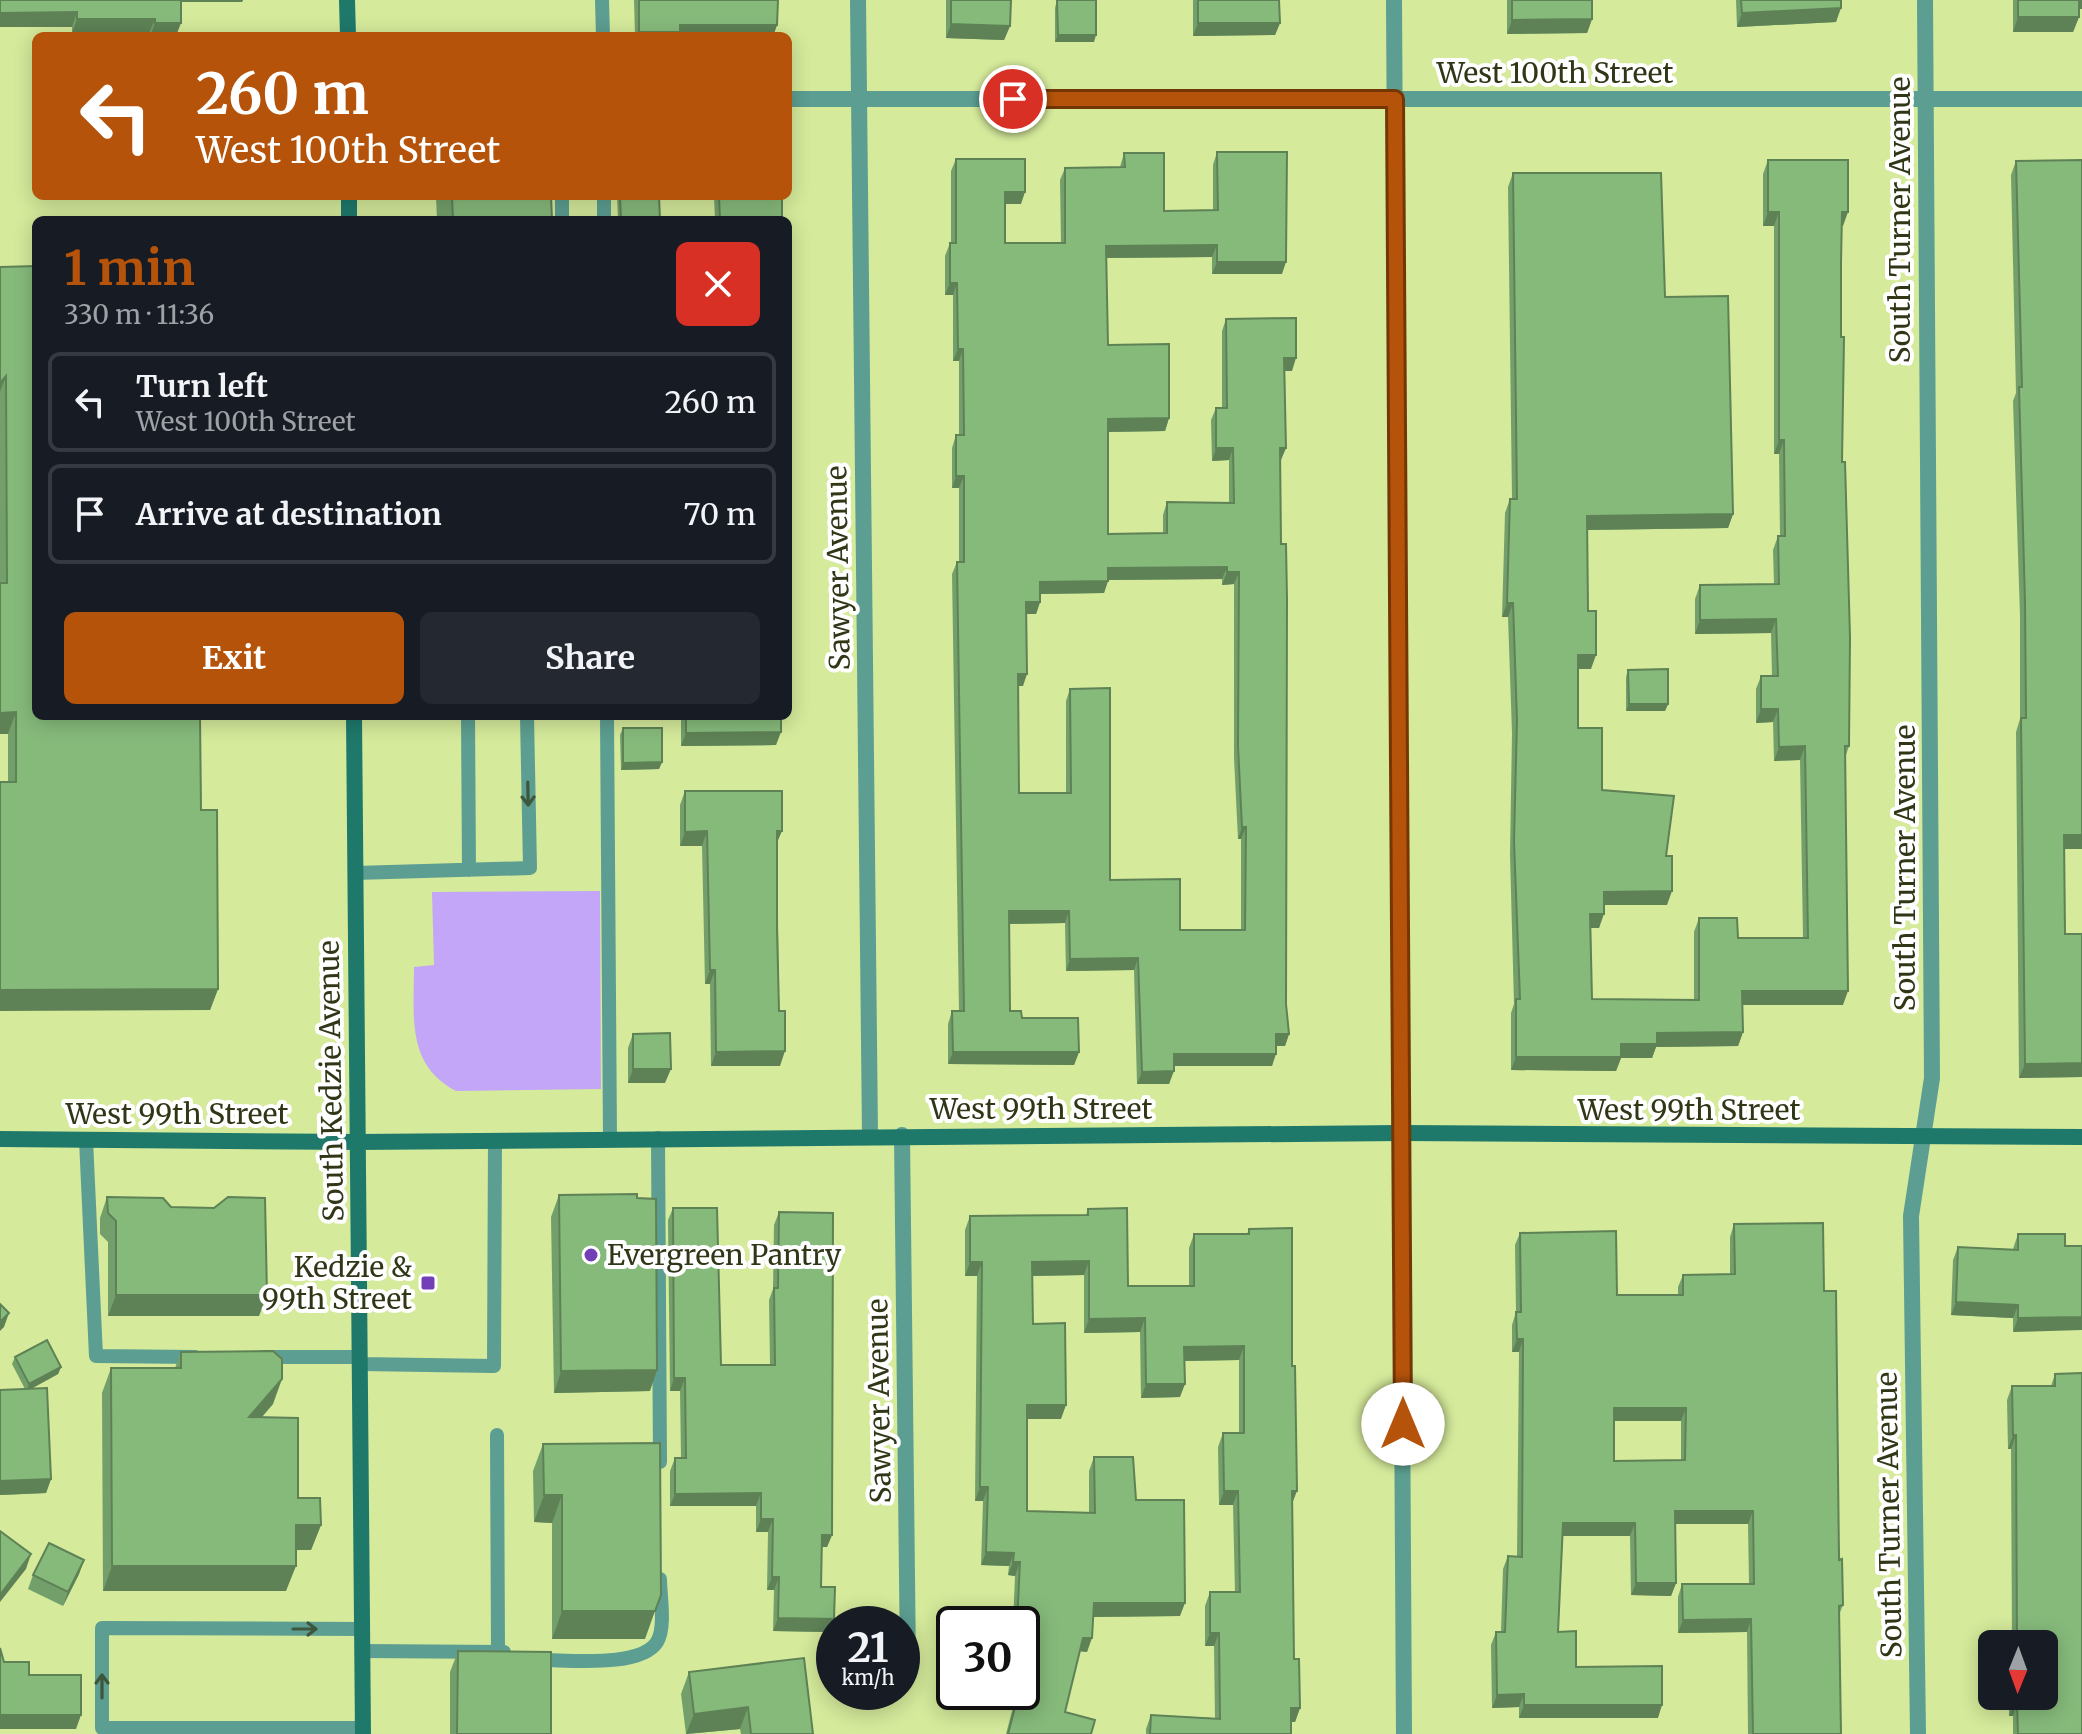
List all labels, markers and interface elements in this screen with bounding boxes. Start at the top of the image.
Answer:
street label: West 100th Street [1436,55,1673,91]
text: 260 m [196,59,369,129]
icon: left [64,64,168,168]
pin [979,65,1047,133]
icon: arrive [991,77,1035,121]
street label: South Turner Avenue [1882,77,1918,363]
text: West 100th Street [196,128,500,173]
text: 1 min [64,238,195,298]
button: close [676,242,760,326]
text: 330 m · 11:36 [64,298,214,331]
text: Turn left [136,367,268,405]
icon: left [68,380,112,424]
text: 260 m [665,383,756,421]
text: West 100th Street [136,405,356,438]
street label: Sawyer Avenue [818,465,858,671]
icon: arrive [68,492,112,536]
text: Arrive at destination [136,495,442,533]
text: 70 m [683,495,756,533]
button: Exit [64,612,404,704]
button: Share [420,612,760,704]
street label: South Turner Avenue [1887,725,1923,1011]
one-way arrow [521,780,536,807]
street label: South Kedzie Avenue [311,940,351,1222]
street label: West 99th Street [929,1091,1152,1127]
street label: West 99th Street [1577,1092,1800,1128]
street label: West 99th Street [65,1096,288,1132]
place label: Evergreen Pantry [607,1237,842,1273]
marker: Evergreen Pantry [582,1246,600,1264]
place label: Kedzie & 99th Street [262,1249,412,1317]
marker: Kedzie & 99th Street [419,1274,437,1292]
street label: Sawyer Avenue [859,1298,899,1504]
street label: South Turner Avenue [1869,1371,1909,1659]
position arrow [1361,1382,1445,1466]
speed limit sign: 30 [936,1606,1040,1710]
one-way arrow [291,1621,318,1637]
text: 21 [848,1623,888,1673]
north arrow [1978,1630,2058,1710]
map controls [1978,1630,2058,1710]
text: km/h [842,1665,894,1690]
one-way arrow [94,1673,110,1700]

